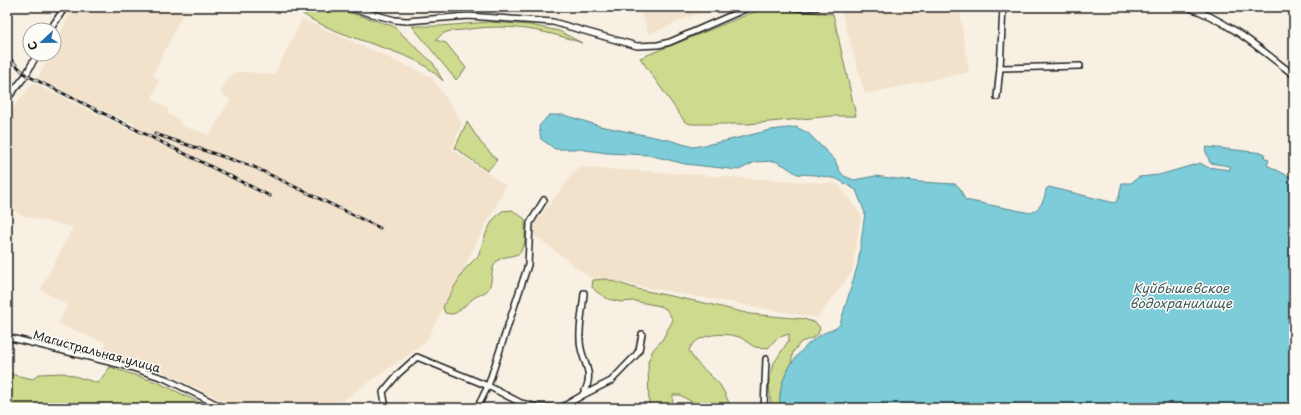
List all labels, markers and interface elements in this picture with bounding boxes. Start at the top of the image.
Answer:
north arrow [22,22,62,62]
text: С [23,39,42,53]
water label: Куйбышевское водохранилище [1130,278,1233,312]
street label: Магистральная улица [31,325,163,377]

